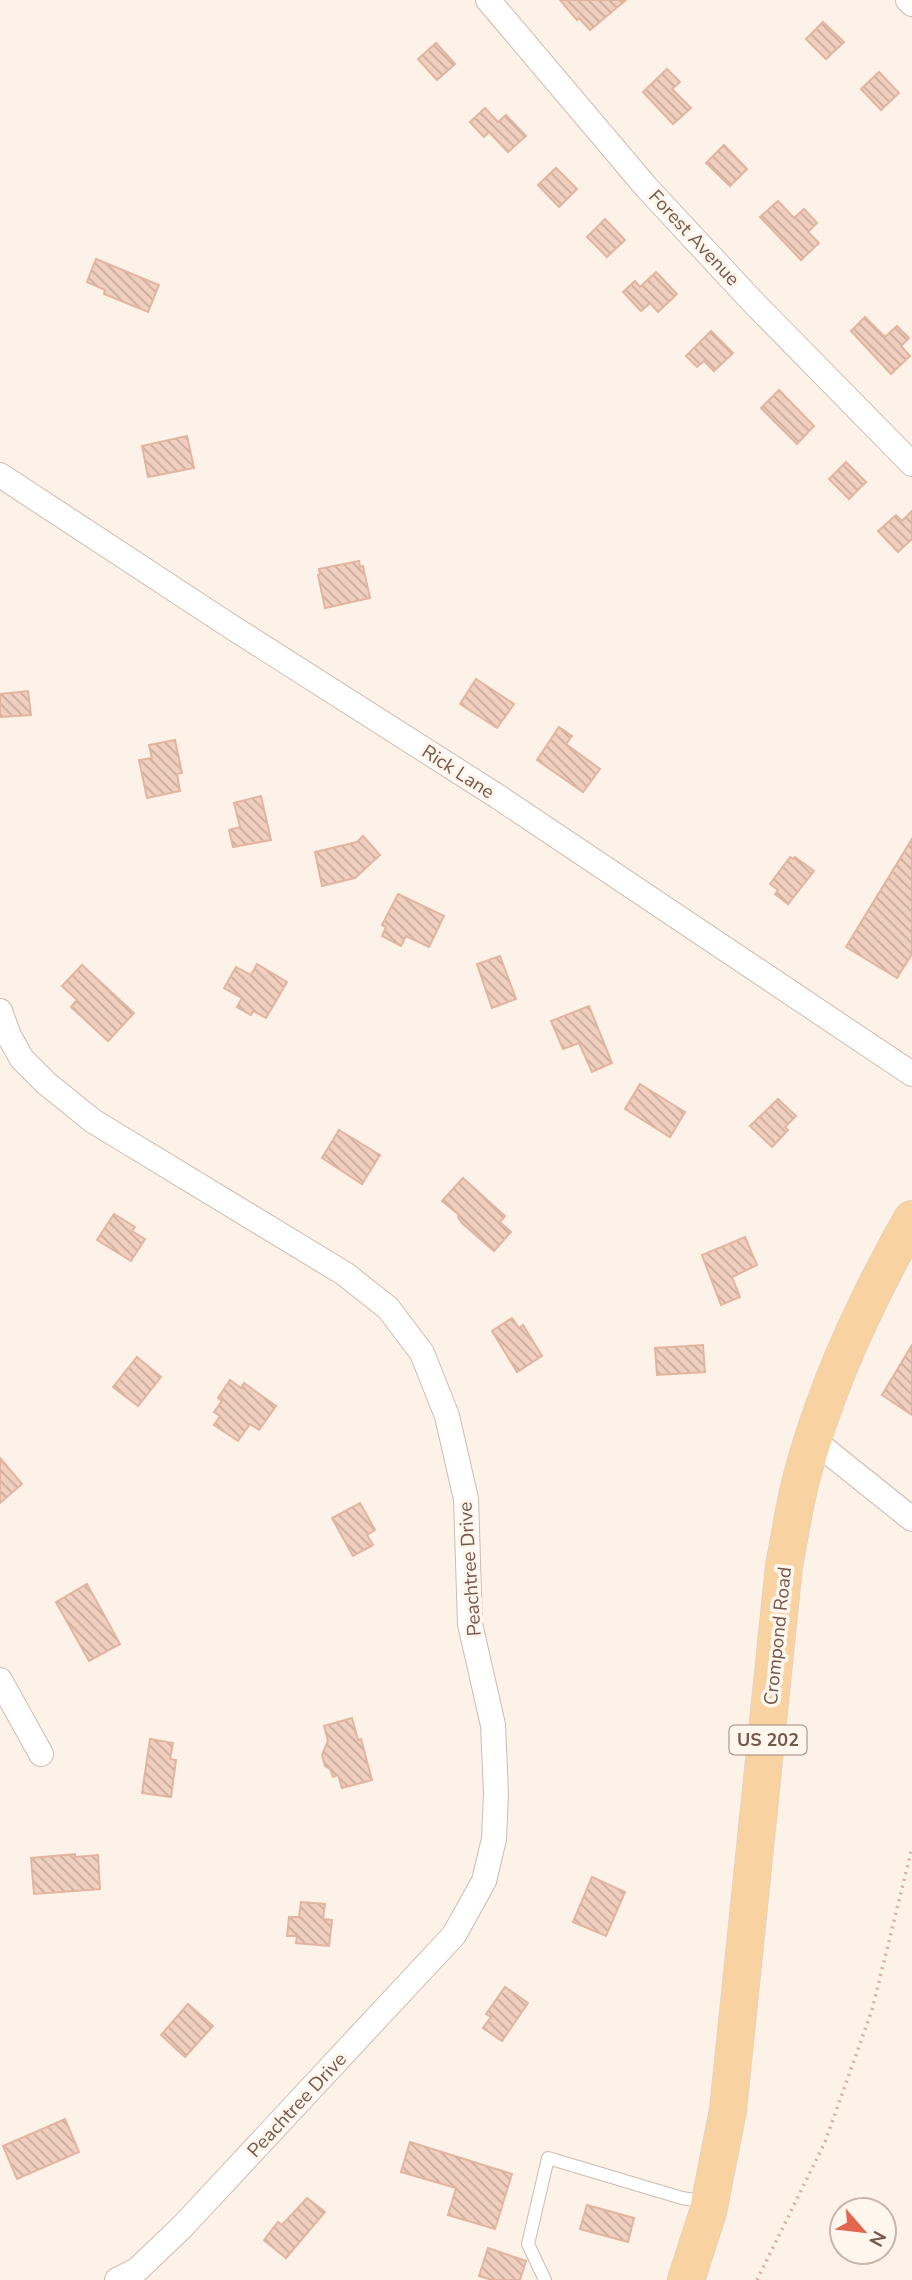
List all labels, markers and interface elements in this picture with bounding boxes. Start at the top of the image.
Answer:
street label: Forest Avenue [643,184,745,292]
street label: Rick Lane [417,739,499,805]
street label: Peachtree Drive [452,1501,488,1637]
street label: Crompond Road [758,1566,798,1706]
road number: US 202 [730,1726,806,1755]
street label: Peachtree Drive [242,2047,352,2163]
north arrow [828,2196,898,2266]
text: N [862,2226,892,2251]

